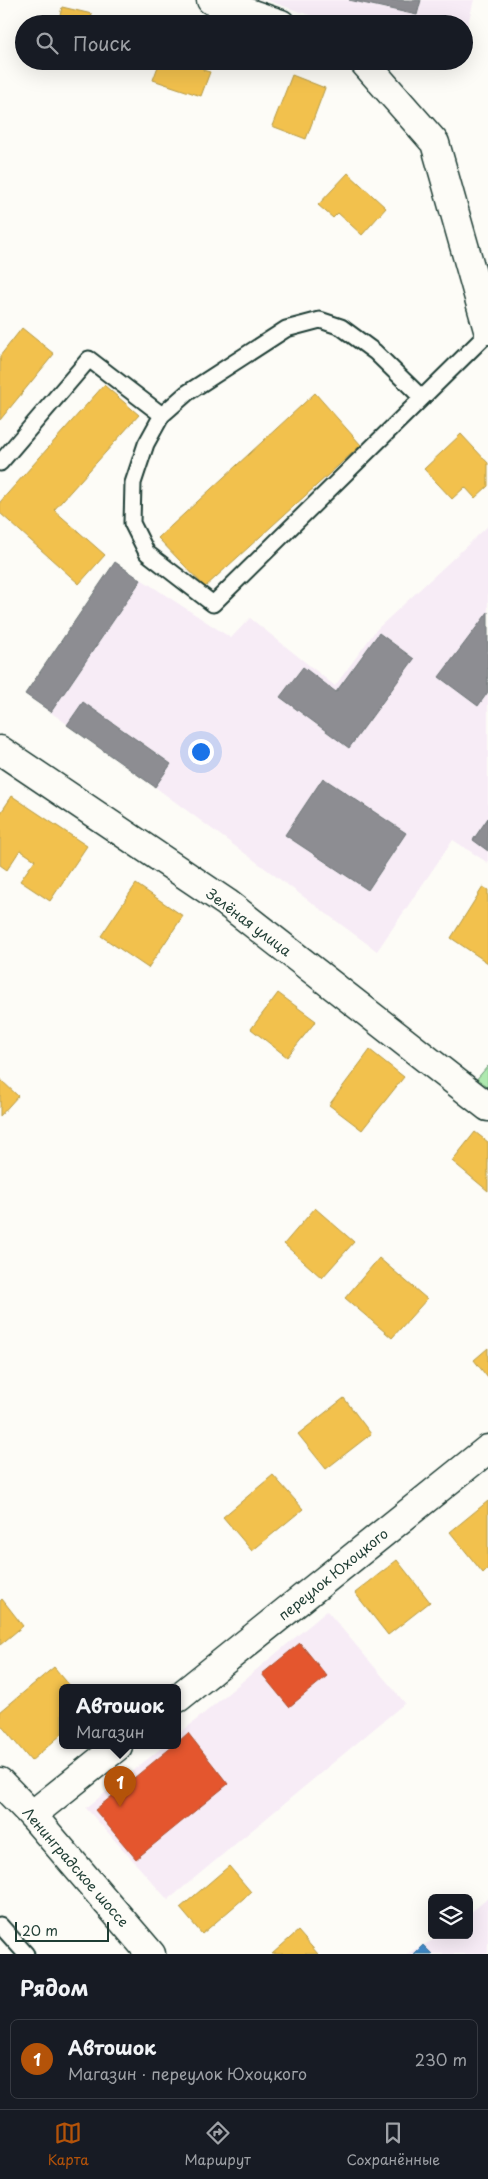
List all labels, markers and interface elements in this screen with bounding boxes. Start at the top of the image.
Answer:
search box [15,15,473,70]
icon: search [33,29,61,57]
text: Поиск [73,29,131,57]
your location [188,739,214,765]
street label: Зелёная улица [202,883,296,961]
street label: переулок Юхоцкого [273,1523,393,1625]
popup [59,1684,181,1749]
text: Автошок [76,1691,164,1719]
text: Магазин [76,1719,144,1743]
pin: 1 [104,1766,136,1807]
street label: Ленинградское шоссе [18,1803,134,1931]
map controls [428,1894,473,1939]
button: layers [428,1894,473,1939]
scale bar [15,1919,109,1942]
text: 20 m [22,1920,58,1941]
text: Рядом [20,1971,88,2003]
text: Автошок [68,2033,156,2061]
text: 1 [33,2047,41,2071]
text: 230 m [415,2047,467,2071]
text: Магазин · переулок Юхоцкого [68,2061,307,2085]
tab: Карта [48,2119,89,2170]
tab: Маршрут [185,2119,251,2170]
tab: Сохранённые [347,2119,440,2170]

